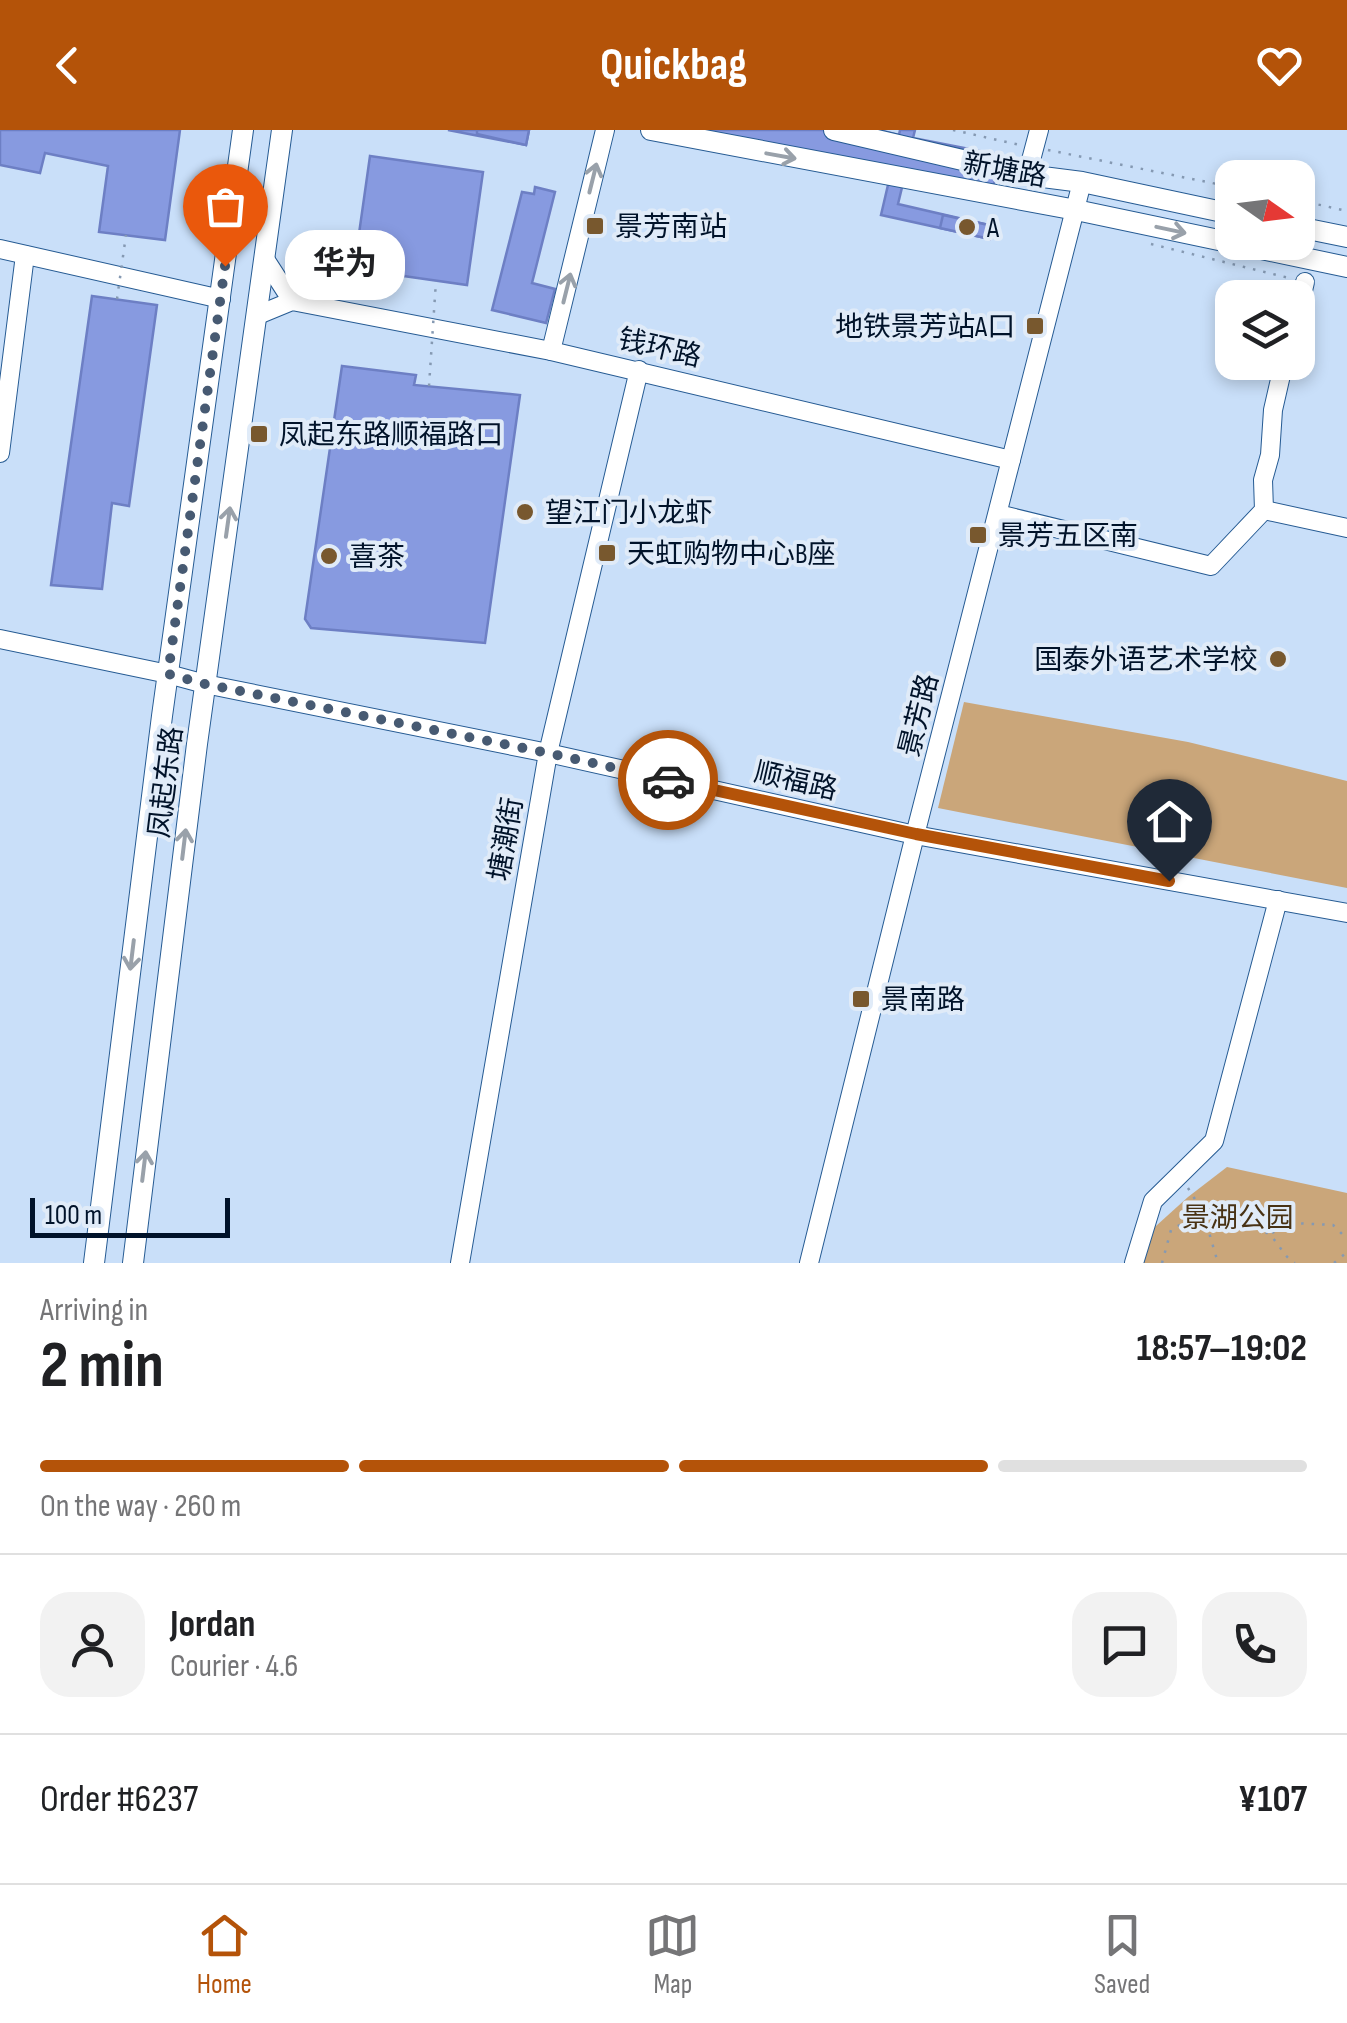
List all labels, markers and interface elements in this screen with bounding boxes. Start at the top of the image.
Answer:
icon: back [40,38,95,93]
text: Quickbag [600,38,747,93]
icon: heart [1252,38,1307,93]
one-way arrow [764,147,797,166]
street label: 新塘路 [961,147,1049,194]
north arrow [1215,160,1315,260]
map controls [1215,160,1315,380]
one-way arrow [585,163,603,195]
pin [183,164,268,267]
icon: bag [198,179,253,234]
place label: 景芳南站 [615,211,727,244]
place label: A [986,212,1000,245]
marker: 景芳南站 [584,215,606,237]
marker: A [956,216,978,238]
one-way arrow [1154,221,1186,240]
callout: 华为 [285,231,405,301]
text: 华为 [313,245,377,284]
one-way arrow [559,273,577,305]
button: layers [1215,280,1315,380]
place label: 地铁景芳站A口 [835,311,1015,344]
marker: 地铁景芳站A口 [1024,315,1046,337]
street label: 钱环路 [615,323,704,374]
place label: 凤起东路顺福路口 [279,419,503,452]
marker: 凤起东路顺福路口 [248,423,270,445]
place label: 望江门小龙虾 [545,497,713,530]
marker: 望江门小龙虾 [514,501,536,523]
one-way arrow [220,506,238,538]
place label: 景芳五区南 [998,520,1138,553]
marker: 景芳五区南 [967,524,989,546]
place label: 天虹购物中心B座 [627,538,835,571]
place label: 喜茶 [349,541,405,574]
marker: 天虹购物中心B座 [596,542,618,564]
marker: 喜茶 [318,545,340,567]
place label: 国泰外语艺术学校 [1034,644,1258,677]
marker: 国泰外语艺术学校 [1267,648,1289,670]
street label: 景芳路 [893,671,946,760]
street label: 凤起东路 [143,725,190,840]
courier [618,730,718,830]
icon: car [641,753,696,808]
street label: 顺福路 [751,756,840,807]
pin [1127,779,1212,882]
icon: home [1142,794,1197,849]
street label: 塘潮街 [483,795,530,883]
one-way arrow [175,828,194,860]
one-way arrow [123,938,141,971]
place label: 景南路 [881,984,965,1017]
marker: 景南路 [850,988,872,1010]
one-way arrow [135,1151,154,1183]
scale bar [30,1193,230,1238]
text: 100 m [45,1199,102,1232]
park label: 景湖公园 [1182,1202,1294,1235]
text: Arriving in [40,1291,148,1330]
text: 18:57–19:02 [1136,1326,1307,1371]
text: 2 min [40,1328,164,1406]
text: On the way · 260 m [40,1487,241,1526]
button: person [40,1592,145,1697]
button: chat [1072,1592,1177,1697]
button: phone [1202,1592,1307,1697]
text: Jordan [170,1602,255,1647]
text: Courier · 4.6 [170,1647,298,1686]
text: Order #6237 [40,1777,198,1822]
text: ¥107 [1238,1777,1307,1822]
tab: Home [197,1908,252,2001]
tab: Map [645,1908,700,2001]
tab: Saved [1094,1908,1150,2001]

